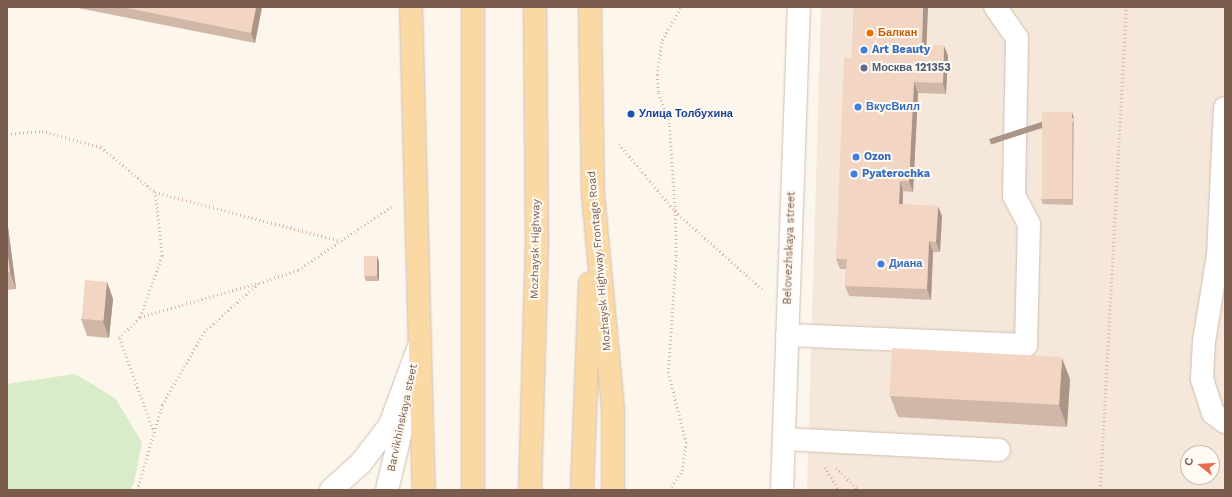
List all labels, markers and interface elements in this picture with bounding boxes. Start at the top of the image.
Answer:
place label: Балкан [878,26,917,40]
marker: Балкан [865,28,875,38]
place label: Art Beauty [872,43,930,57]
marker: Art Beauty [859,45,869,55]
place label: Москва 121353 [872,61,951,75]
marker: Москва 121353 [859,63,869,73]
place label: ВкусВилл [866,100,920,114]
marker: ВкусВилл [853,102,863,112]
place label: Улица Толбухина [639,107,733,121]
marker: Улица Толбухина [626,109,636,119]
place label: Ozon [864,150,891,164]
marker: Ozon [851,152,861,162]
place label: Pyaterochka [862,167,930,181]
marker: Pyaterochka [849,169,859,179]
street label: Mozhaysk Highway Frontage Road [586,170,614,352]
street label: Belovezhskaya street [781,191,799,305]
street label: Mozhaysk Highway [529,199,543,299]
place label: Диана [889,257,922,271]
marker: Диана [876,259,886,269]
street label: Barvikhinskaya steet [385,363,421,473]
north arrow [1180,445,1220,485]
text: С [1182,456,1196,467]

